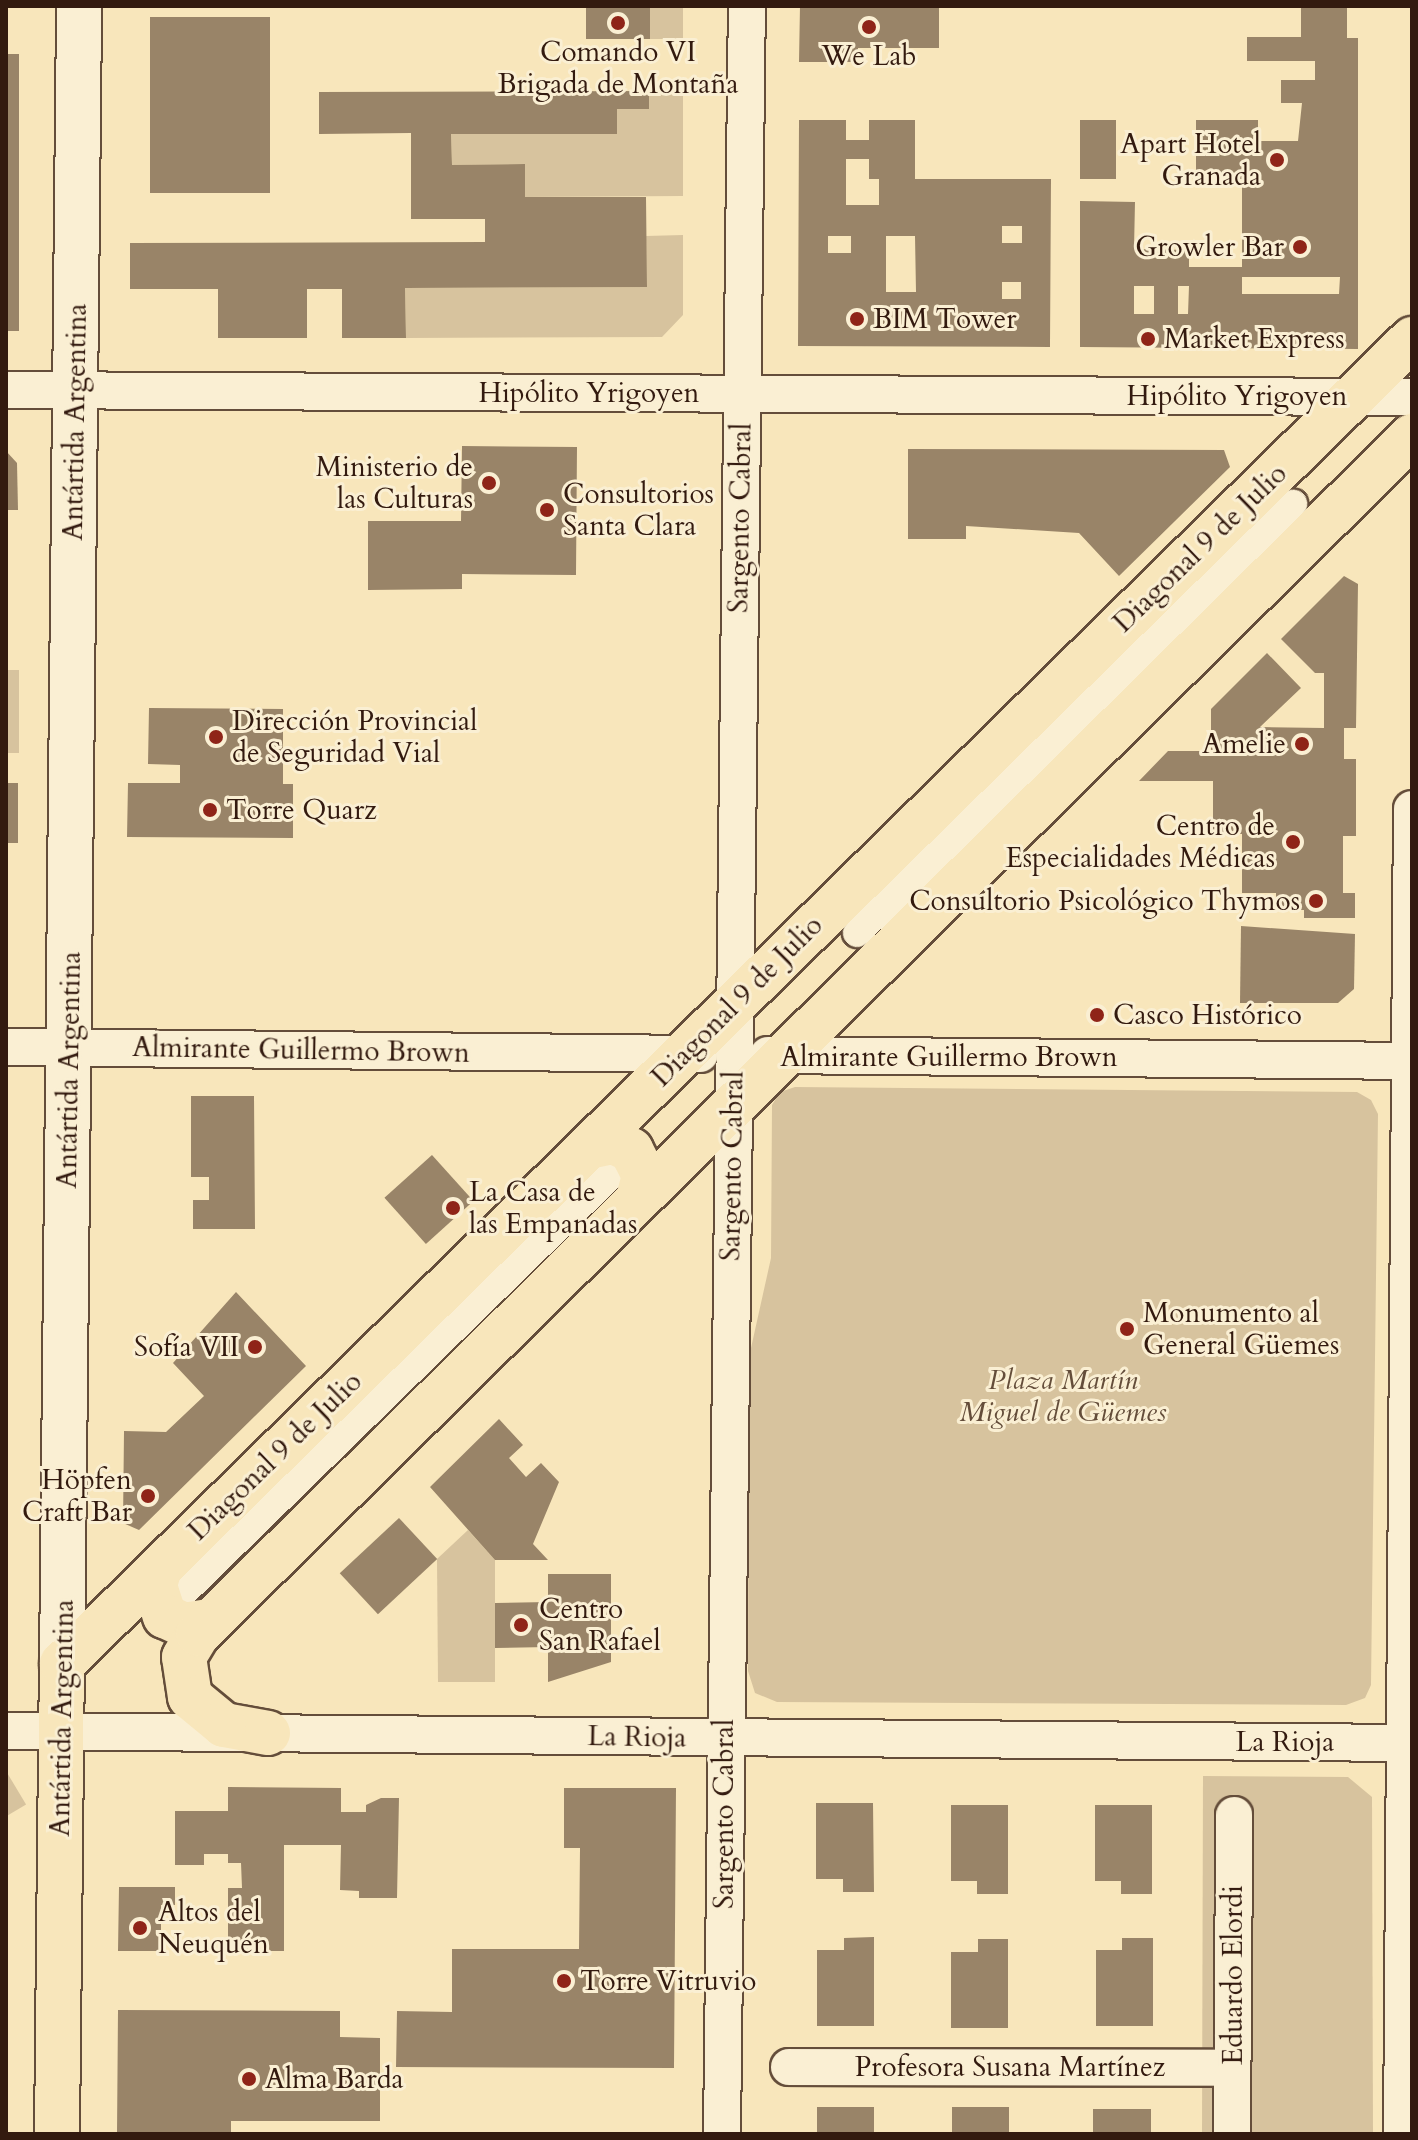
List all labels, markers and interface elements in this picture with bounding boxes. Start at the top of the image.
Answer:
marker: Comando VI Brigada de Montaña [609,14,627,32]
marker: We Lab [860,18,878,36]
place label: Comando VI Brigada de Montaña [498,35,738,101]
place label: We Lab [821,39,917,73]
place label: Apart Hotel Granada [1120,127,1261,193]
marker: Apart Hotel Granada [1268,151,1286,169]
place label: Growler Bar [1135,230,1284,264]
marker: Growler Bar [1291,238,1309,256]
place label: BIM Tower [873,302,1017,336]
street label: Antártida Argentina [56,303,94,541]
marker: BIM Tower [848,310,866,328]
place label: Market Express [1164,322,1344,356]
marker: Market Express [1139,330,1157,348]
street label: Hipólito Yrigoyen [478,376,700,410]
street label: Hipólito Yrigoyen [1126,379,1348,413]
street label: Sargento Cabral [722,423,758,613]
place label: Ministerio de las Culturas [316,450,473,516]
street label: Diagonal 9 de Julio [1106,457,1294,639]
marker: Ministerio de las Culturas [480,474,498,492]
place label: Consultorios Santa Clara [563,477,714,543]
marker: Consultorios Santa Clara [538,501,556,519]
place label: Dirección Provincial de Seguridad Vial [232,704,477,770]
place label: Amelie [1202,727,1286,761]
marker: Dirección Provincial de Seguridad Vial [207,728,225,746]
marker: Amelie [1293,735,1311,753]
place label: Torre Quarz [226,793,377,827]
marker: Torre Quarz [201,801,219,819]
place label: Centro de Especialidades Médicas [1005,809,1275,875]
marker: Centro de Especialidades Médicas [1282,831,1304,853]
place label: Consultorio Psicológico Thymos [909,884,1300,918]
marker: Consultorio Psicológico Thymos [1307,892,1325,910]
street label: Diagonal 9 de Julio [644,908,830,1094]
street label: Antártida Argentina [50,951,88,1189]
place label: Casco Histórico [1113,998,1302,1032]
marker: Casco Histórico [1088,1006,1106,1024]
street label: Almirante Guillermo Brown [132,1030,470,1070]
street label: Almirante Guillermo Brown [780,1040,1118,1074]
street label: Sargento Cabral [714,1071,750,1261]
place label: La Casa de las Empanadas [469,1175,637,1241]
marker: La Casa de las Empanadas [444,1199,462,1217]
place label: Monumento al General Güemes [1143,1296,1339,1362]
marker: Monumento al General Güemes [1118,1320,1136,1338]
place label: Sofía VII [134,1330,239,1364]
marker: Sofía VII [246,1338,264,1356]
park label: Plaza Martín Miguel de Güemes [960,1363,1166,1429]
street label: Diagonal 9 de Julio [181,1365,369,1547]
place label: Höpfen Craft Bar [22,1463,132,1529]
marker: Höpfen Craft Bar [139,1487,157,1505]
place label: Centro San Rafael [539,1592,661,1658]
street label: Antártida Argentina [43,1599,81,1837]
marker: Centro San Rafael [510,1614,532,1636]
street label: La Rioja [587,1719,687,1755]
street label: Sargento Cabral [707,1719,741,1909]
street label: La Rioja [1236,1725,1334,1759]
street label: Eduardo Elordi [1216,1885,1250,2065]
place label: Altos del Neuquén [158,1895,269,1961]
marker: Altos del Neuquén [129,1917,151,1939]
place label: Torre Vitruvio [580,1964,756,1998]
marker: Torre Vitruvio [555,1972,573,1990]
street label: Profesora Susana Martínez [855,2050,1165,2084]
place label: Alma Barda [265,2062,404,2096]
marker: Alma Barda [240,2070,258,2088]

